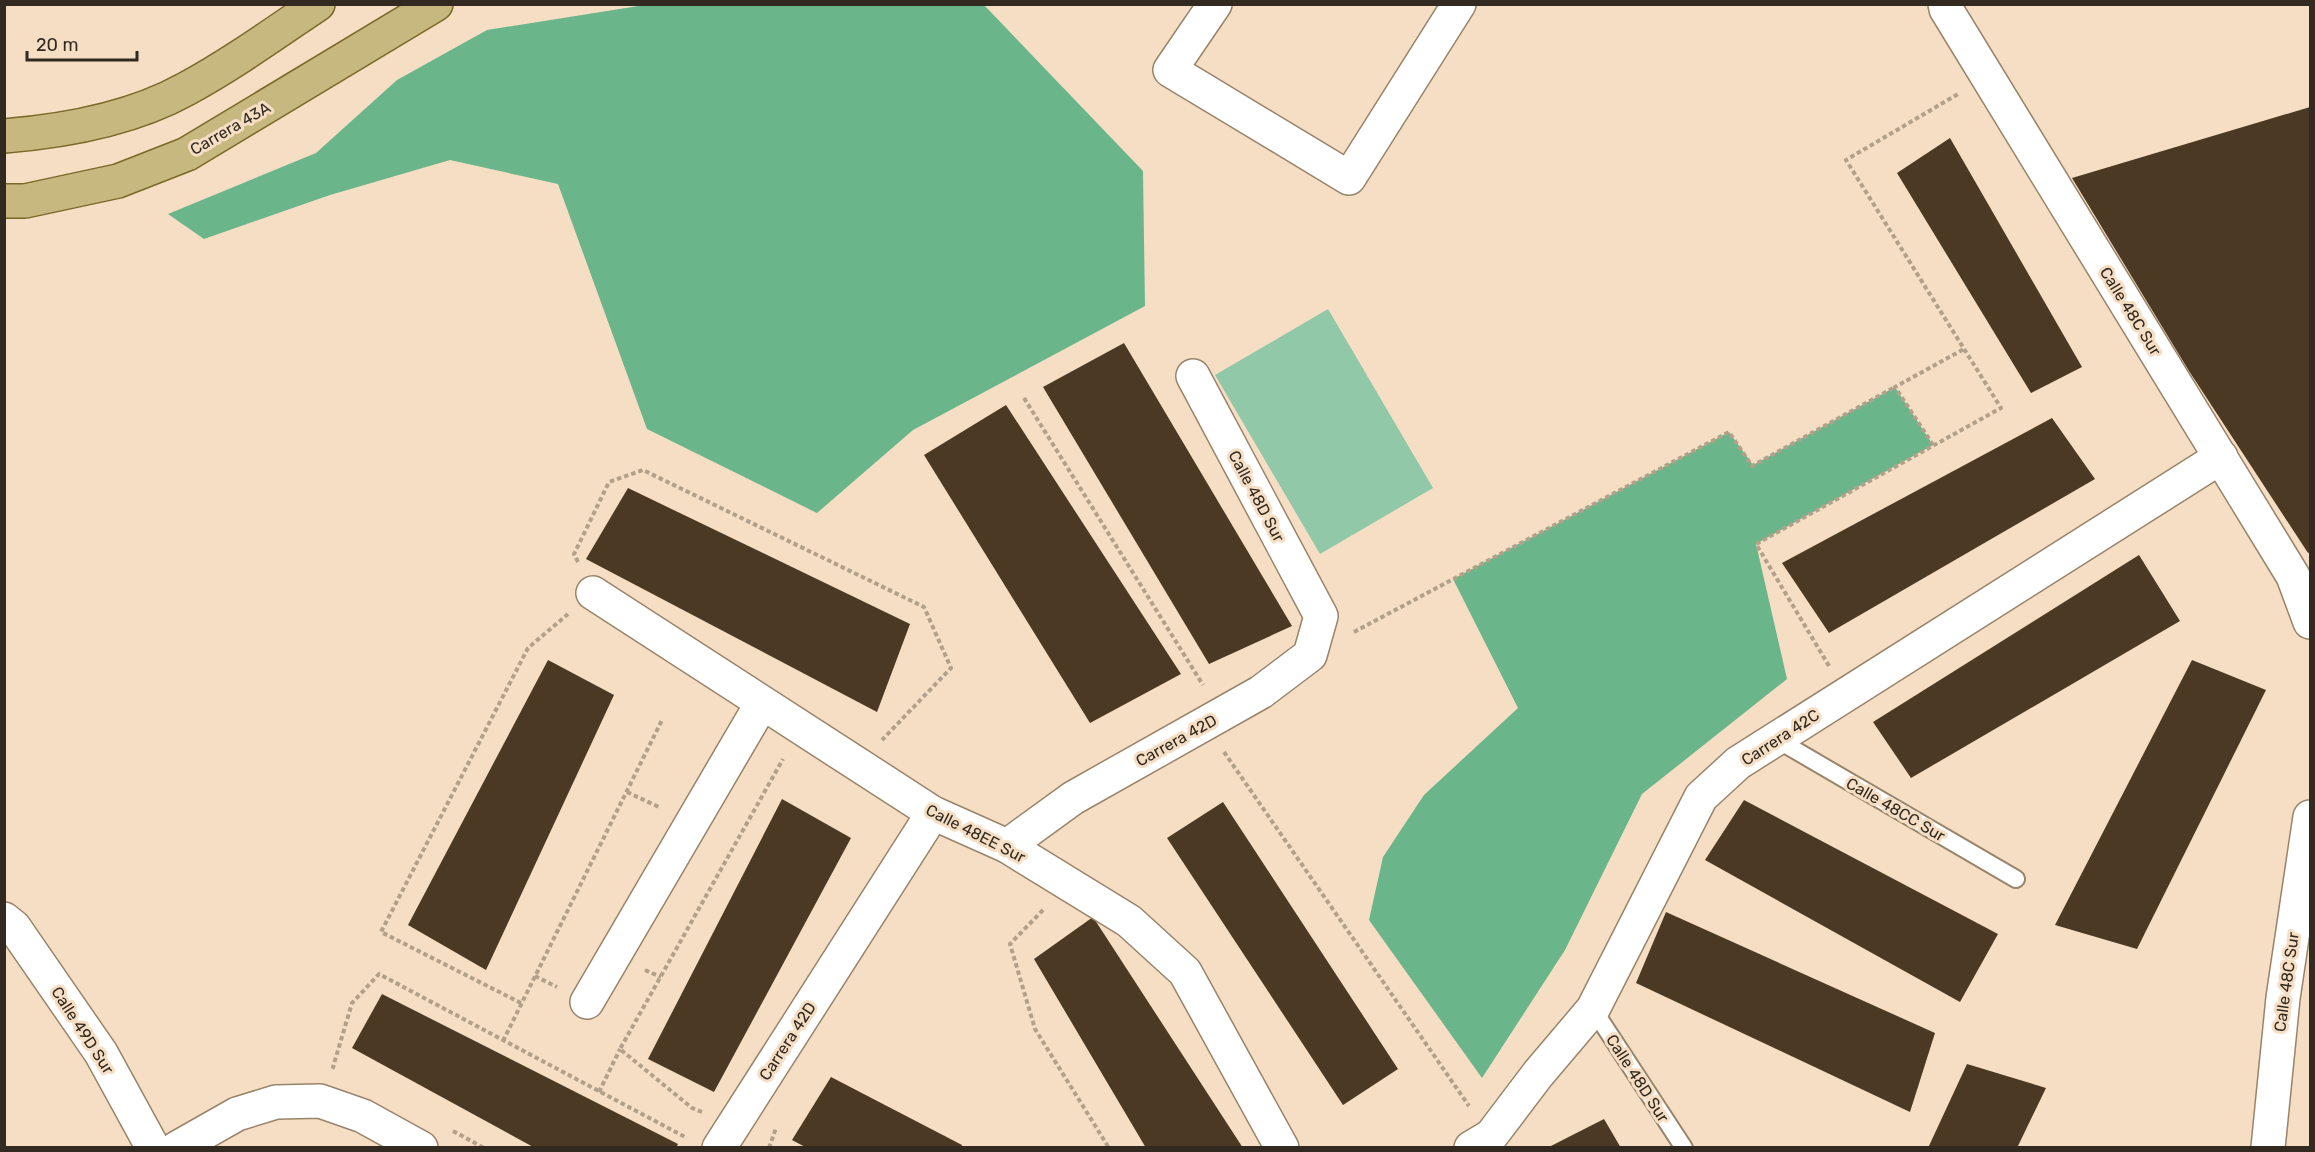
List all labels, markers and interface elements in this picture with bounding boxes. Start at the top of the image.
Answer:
scale bar [27,24,136,62]
text: 20 m [36,34,78,56]
street label: Carrera 43A [187,98,274,159]
street label: Calle 48C Sur [2096,264,2165,359]
street label: Calle 48D Sur [1224,447,1289,545]
street label: Carrera 42C [1738,705,1823,770]
street label: Carrera 42D [1132,710,1220,770]
street label: Calle 48CC Sur [1843,773,1949,845]
street label: Calle 48EE Sur [923,800,1029,867]
street label: Calle 48C Sur [2270,931,2303,1033]
street label: Calle 49D Sur [47,983,118,1077]
street label: Carrera 42D [755,999,820,1084]
street label: Calle 48D Sur [1602,1031,1673,1126]

